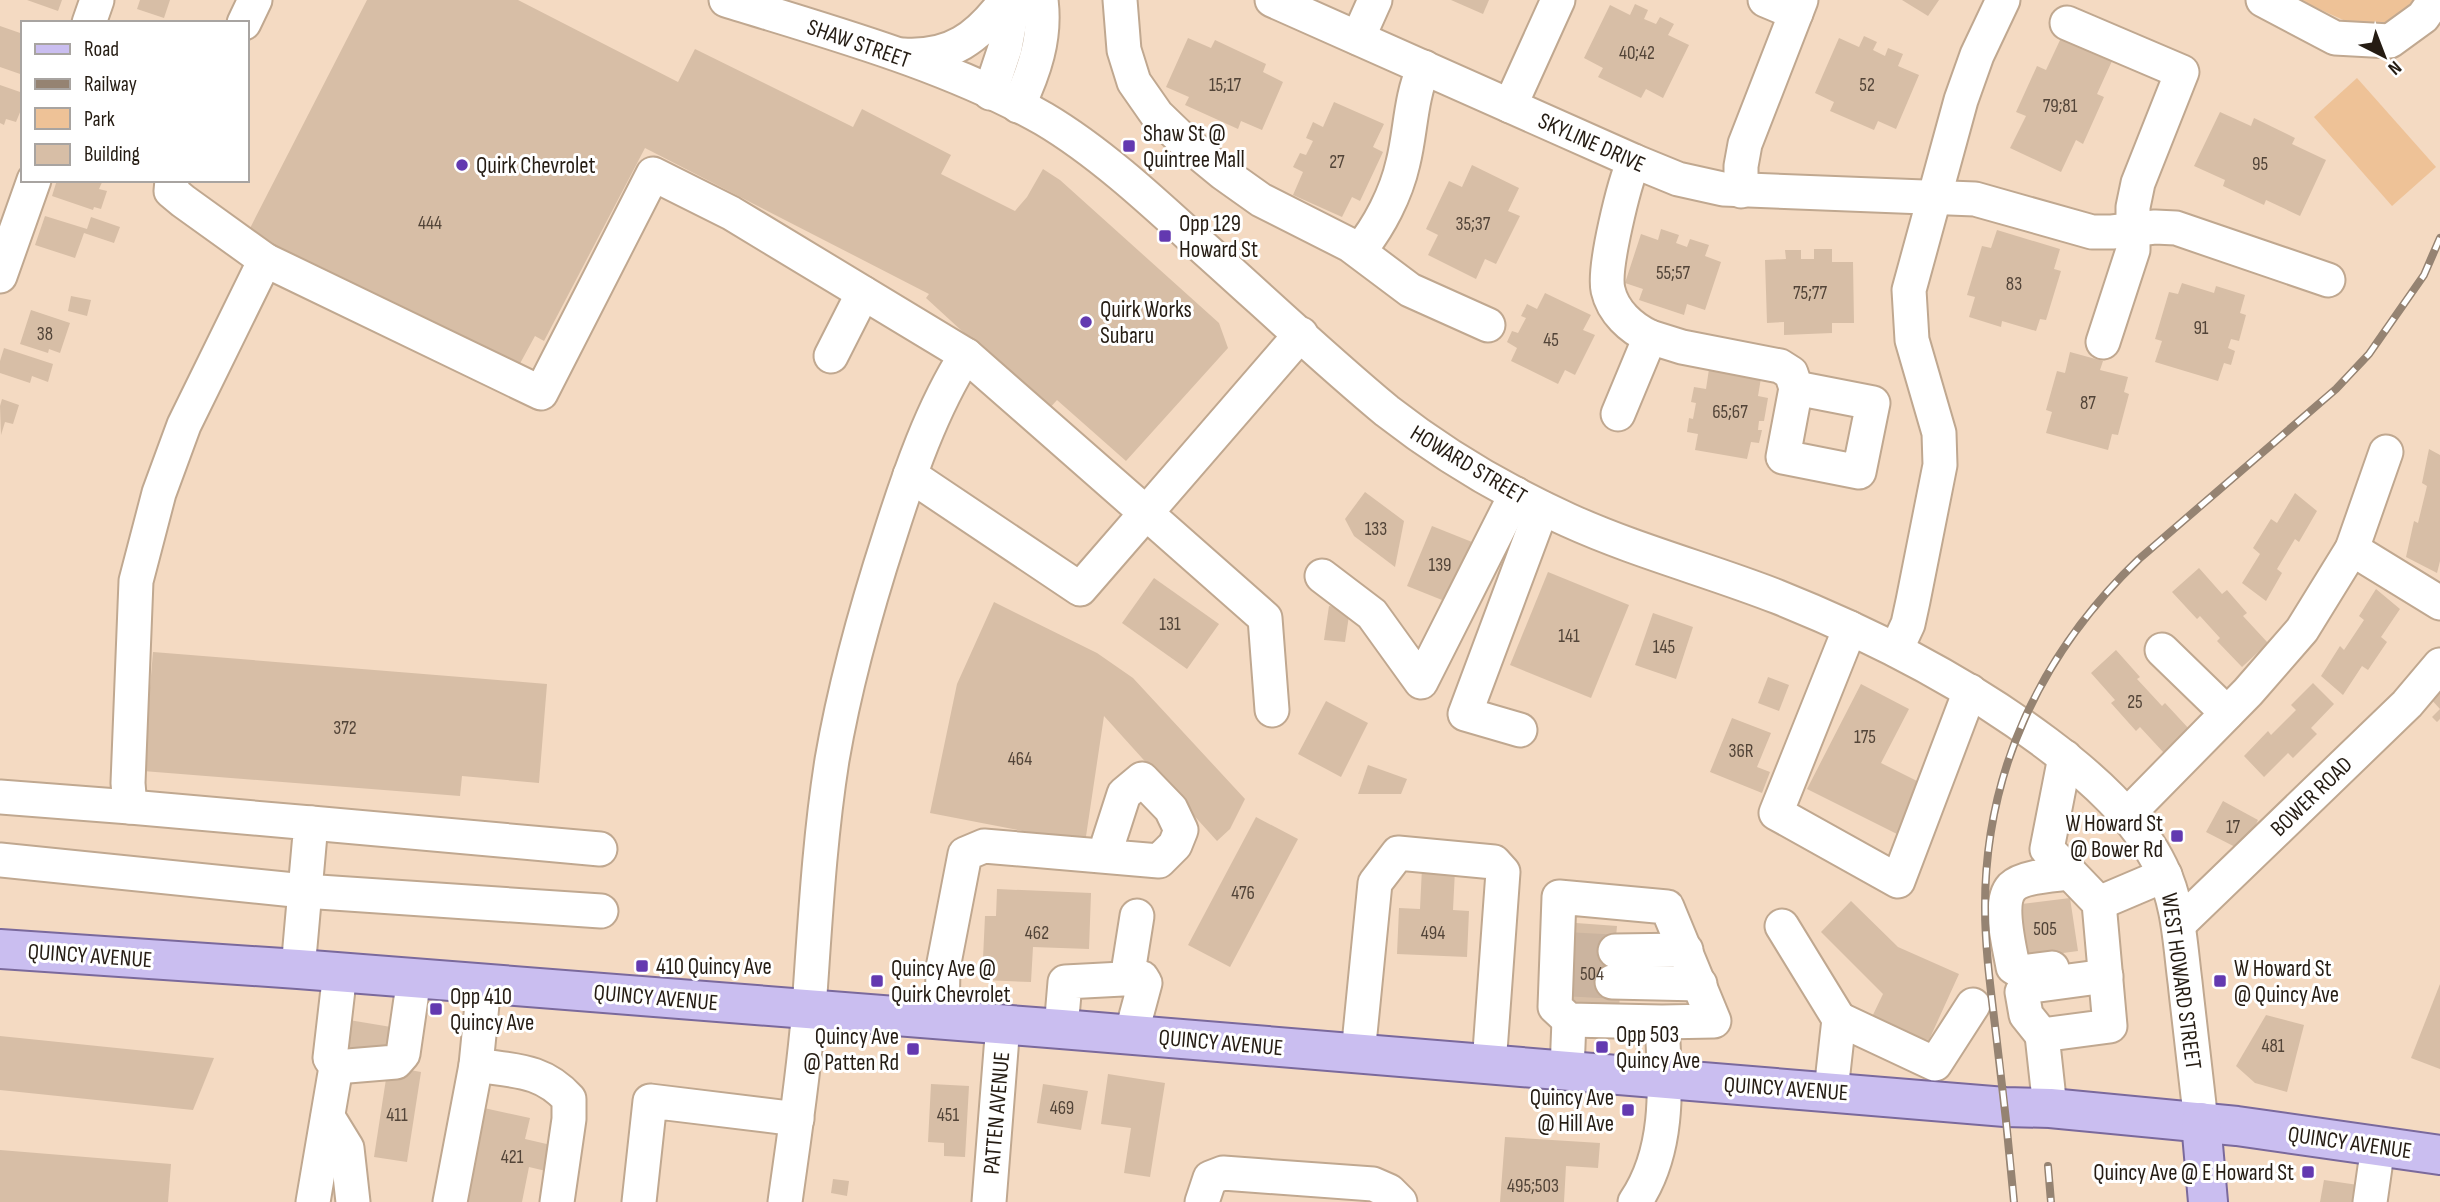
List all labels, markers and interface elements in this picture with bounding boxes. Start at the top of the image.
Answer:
street label: SHAW STREET [803,13,914,75]
legend [21,21,248,182]
north arrow [2349,21,2419,91]
text: Road [84,37,119,62]
house number: 40;42 [1619,42,1655,65]
text: N [2383,56,2406,79]
text: Railway [84,72,137,97]
house number: 15;17 [1209,74,1241,97]
house number: 52 [1859,74,1875,97]
house number: 79;81 [2043,95,2078,118]
text: Park [84,107,115,132]
street label: SKYLINE DRIVE [1534,107,1650,179]
place label: Shaw St @ Quintree Mall [1143,120,1245,174]
marker: Shaw St @ Quintree Mall [1121,138,1137,154]
text: Building [84,142,140,167]
house number: 27 [1329,151,1345,174]
place label: Quirk Chevrolet [476,152,596,180]
house number: 95 [2252,153,2268,176]
marker: Quirk Chevrolet [454,157,470,173]
place label: Opp 129 Howard St [1179,210,1258,264]
house number: 444 [418,212,442,235]
house number: 35;37 [1456,213,1491,236]
marker: Opp 129 Howard St [1157,228,1173,244]
house number: 55;57 [1656,262,1690,285]
house number: 83 [2006,273,2022,296]
house number: 75;77 [1793,282,1827,305]
place label: Quirk Works Subaru [1100,296,1192,350]
marker: Quirk Works Subaru [1078,314,1094,330]
house number: 91 [2193,317,2209,340]
house number: 38 [37,323,53,346]
house number: 45 [1543,329,1559,352]
house number: 87 [2080,392,2096,415]
house number: 65;67 [1712,401,1748,424]
street label: HOWARD STREET [1405,419,1532,511]
house number: 133 [1365,518,1387,541]
house number: 139 [1428,554,1452,577]
house number: 131 [1159,613,1181,636]
house number: 141 [1558,625,1580,648]
house number: 145 [1653,636,1675,659]
house number: 25 [2127,691,2143,714]
house number: 372 [333,717,357,740]
house number: 175 [1854,726,1876,749]
house number: 36R [1728,740,1754,763]
house number: 464 [1008,748,1032,771]
street label: BOWER ROAD [2265,751,2358,843]
place label: W Howard St @ Bower Rd [2065,810,2163,864]
house number: 17 [2226,816,2241,839]
marker: W Howard St @ Bower Rd [2169,828,2185,844]
house number: 476 [1231,882,1255,905]
street label: WEST HOWARD STREET [2155,891,2207,1071]
house number: 505 [2033,918,2057,941]
house number: 462 [1025,922,1049,945]
house number: 494 [1421,922,1445,945]
street label: QUINCY AVENUE [27,938,153,974]
place label: 410 Quincy Ave [656,953,772,981]
place label: Quincy Ave @ Quirk Chevrolet [891,955,1011,1009]
place label: W Howard St @ Quincy Ave [2234,955,2339,1009]
marker: 410 Quincy Ave [634,958,650,974]
house number: 504 [1580,963,1604,986]
marker: Quincy Ave @ Quirk Chevrolet [869,973,885,989]
marker: W Howard St @ Quincy Ave [2212,973,2228,989]
street label: QUINCY AVENUE [592,979,719,1017]
place label: Opp 410 Quincy Ave [450,983,534,1037]
marker: Opp 410 Quincy Ave [428,1001,444,1017]
place label: Opp 503 Quincy Ave [1616,1021,1700,1075]
place label: Quincy Ave @ Patten Rd [803,1023,899,1077]
street label: QUINCY AVENUE [1157,1024,1284,1062]
house number: 481 [2262,1035,2285,1058]
marker: Opp 503 Quincy Ave [1594,1039,1610,1055]
marker: Quincy Ave @ Patten Rd [905,1041,921,1057]
street label: PATTEN AVENUE [978,1050,1016,1176]
street label: QUINCY AVENUE [1723,1071,1849,1107]
place label: Quincy Ave @ Hill Ave [1530,1084,1614,1138]
house number: 469 [1050,1097,1074,1120]
marker: Quincy Ave @ Hill Ave [1620,1102,1636,1118]
house number: 411 [386,1104,408,1127]
house number: 451 [937,1104,959,1127]
street label: QUINCY AVENUE [2286,1120,2414,1166]
house number: 421 [501,1146,524,1169]
place label: Quincy Ave @ E Howard St [2093,1159,2294,1187]
marker: Quincy Ave @ E Howard St [2300,1164,2316,1180]
house number: 495;503 [1507,1175,1559,1198]

